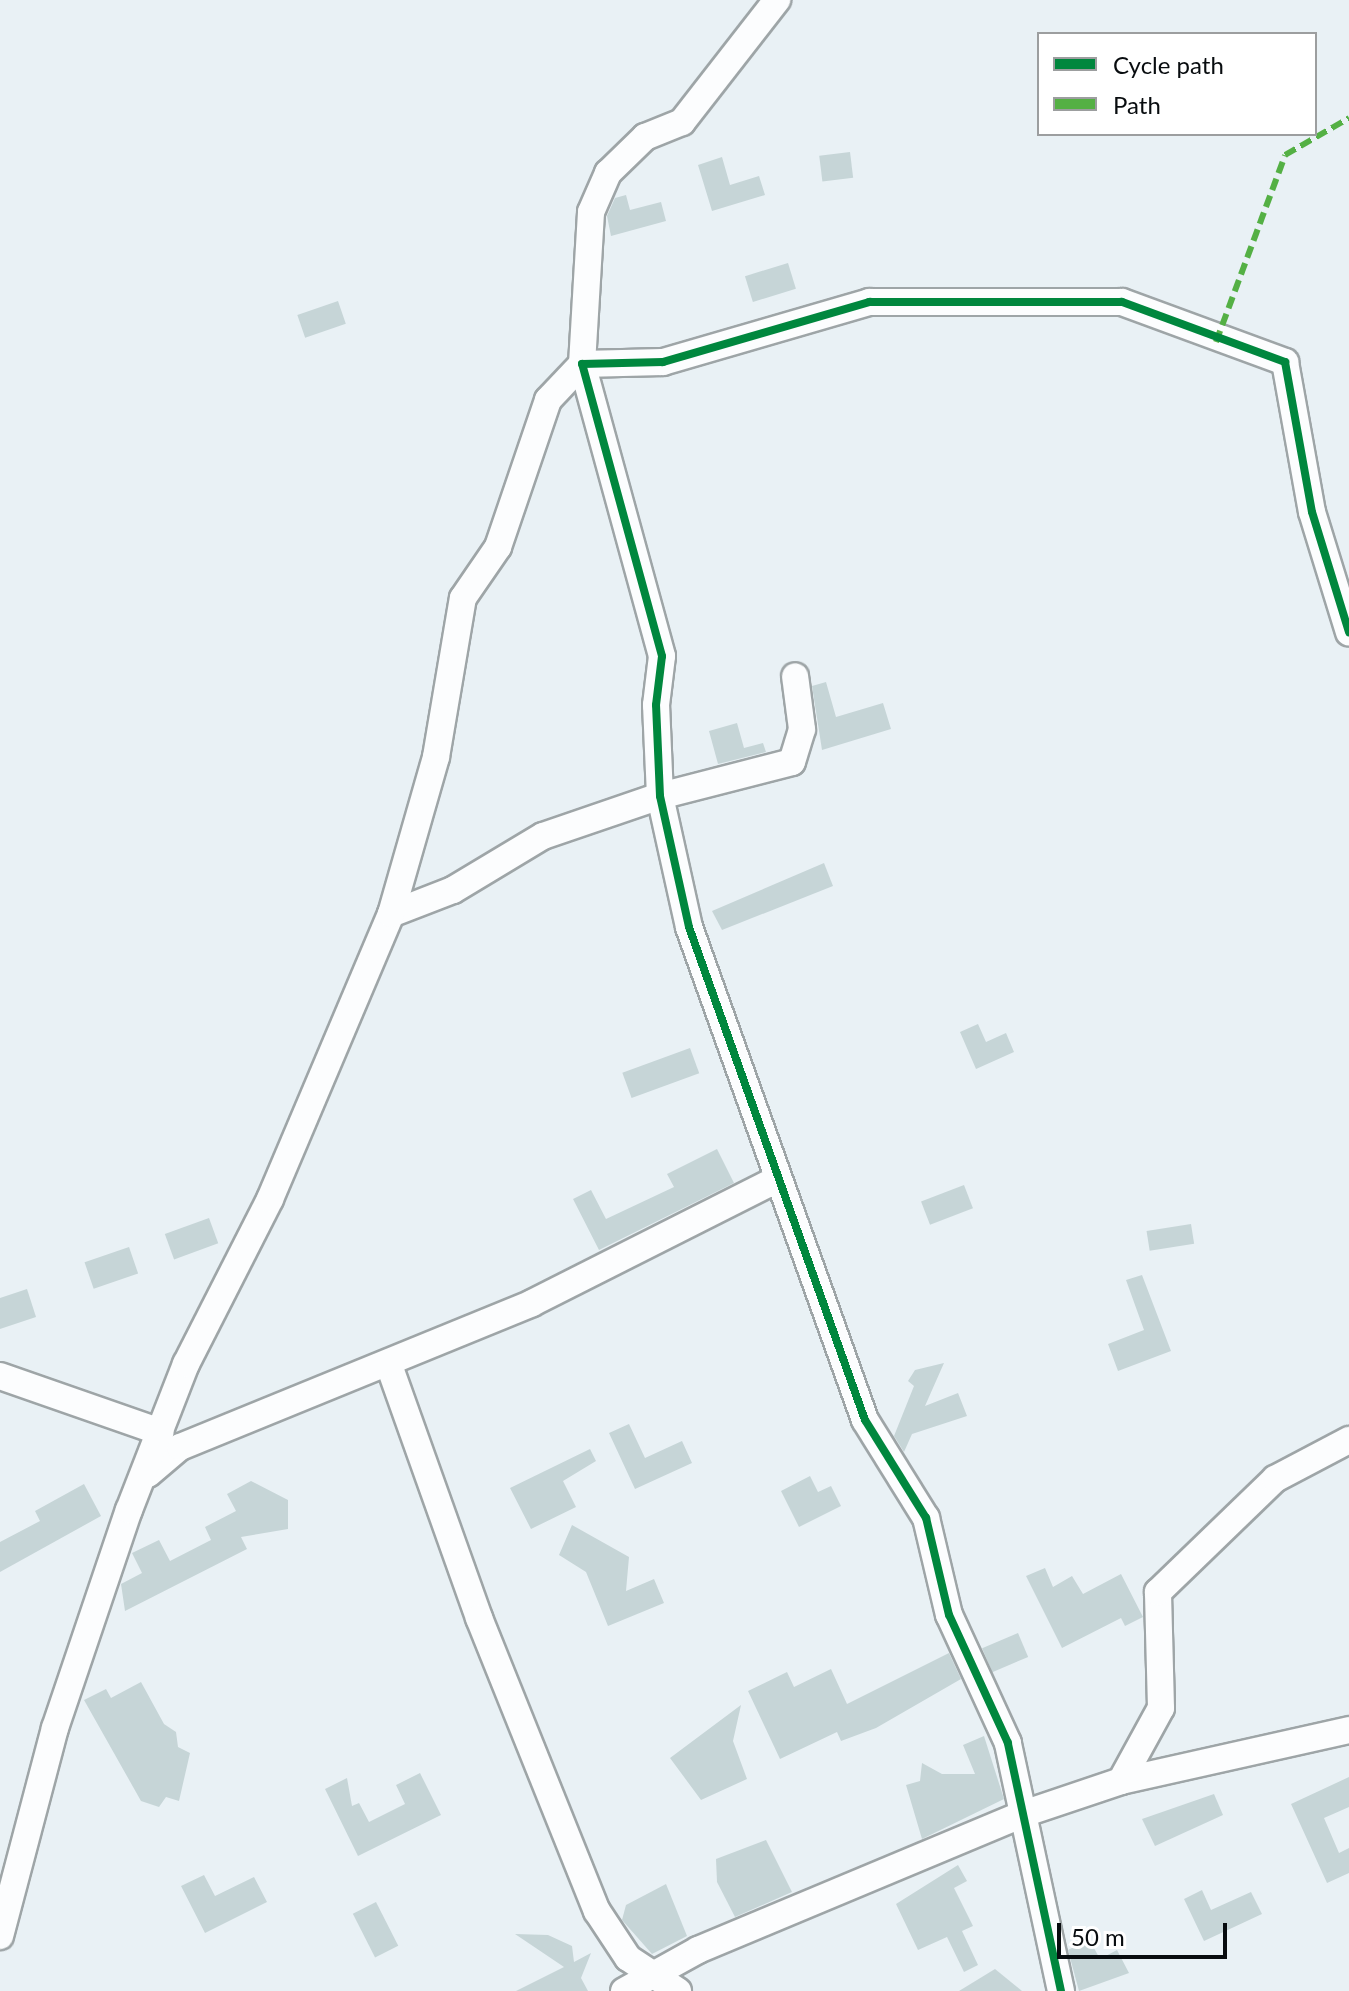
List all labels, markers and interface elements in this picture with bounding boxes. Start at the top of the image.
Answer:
legend [1037,32,1317,136]
text: Cycle path [1113,50,1224,79]
text: Path [1113,90,1161,119]
scale bar [1061,1907,1231,1957]
text: 50 m [1071,1922,1125,1951]

